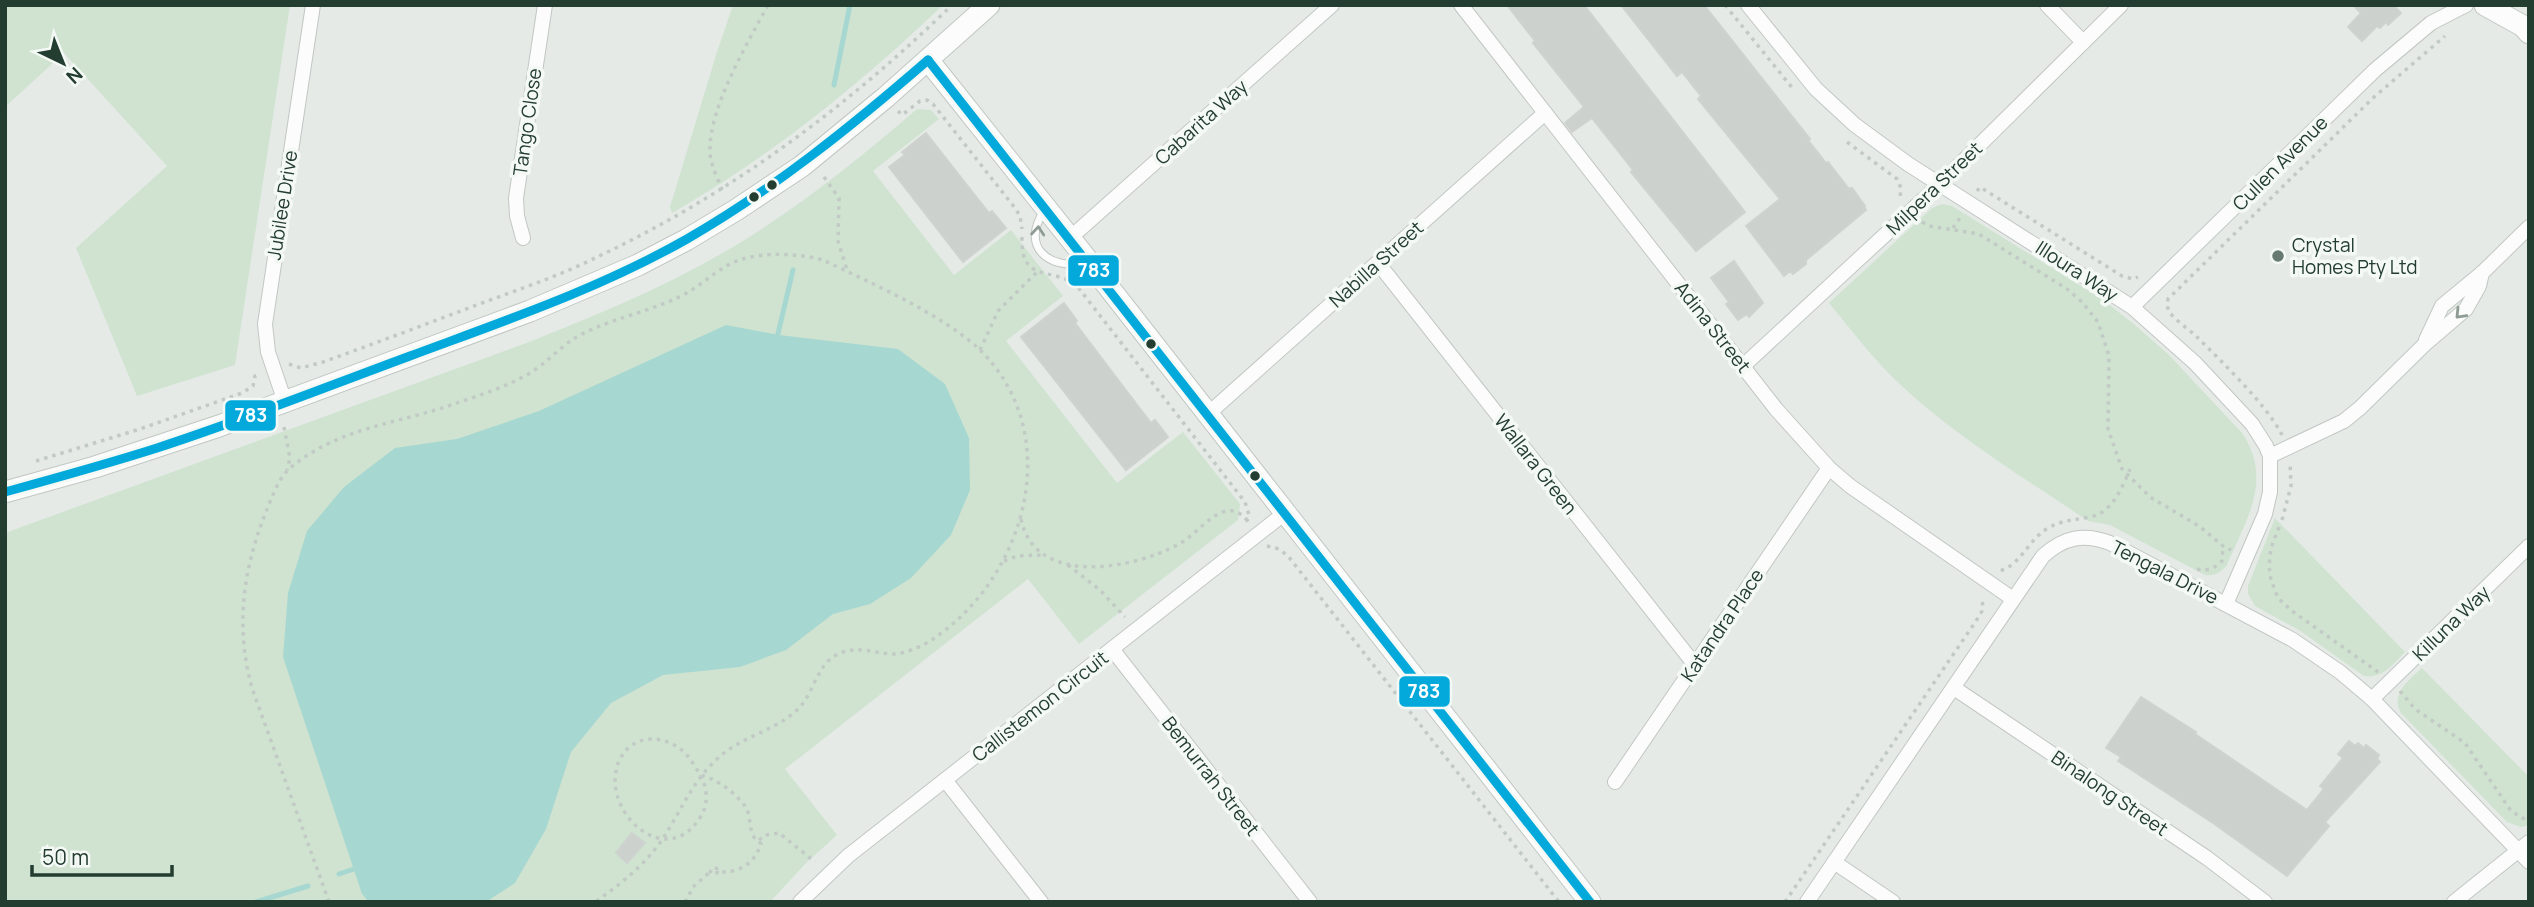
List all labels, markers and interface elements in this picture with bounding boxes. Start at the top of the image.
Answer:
north arrow [28,28,98,98]
text: N [61,61,88,90]
street label: Tango Close [507,67,547,177]
street label: Cabarita Way [1149,73,1253,171]
street label: Cullen Avenue [2227,110,2333,216]
street label: Milpera Street [1880,136,1988,240]
street label: Jubilee Drive [261,148,303,262]
unlabelled marker [765,178,779,192]
unlabelled marker [747,190,761,204]
street label: Nabilla Street [1323,215,1429,313]
one-way arrow [1030,225,1045,236]
place label: Crystal Homes Pty Ltd [2292,232,2418,280]
street label: Illoura Way [2031,235,2123,307]
marker: Crystal Homes Pty Ltd [2270,248,2286,264]
line badge: 783 [1067,254,1120,287]
text: 783 [1078,257,1110,283]
street label: Adina Street [1669,276,1757,378]
one-way arrow [2456,306,2469,319]
unlabelled marker [1144,337,1158,351]
line badge: 783 [224,399,277,432]
text: 783 [235,402,267,428]
street label: Wallara Green [1489,408,1583,520]
unlabelled marker [1248,469,1262,483]
street label: Tengala Drive [2107,534,2223,610]
street label: Katandra Place [1675,563,1769,687]
street label: Killuna Way [2407,579,2495,667]
street label: Callistemon Circuit [966,645,1114,767]
line badge: 783 [1398,675,1451,708]
text: 783 [1408,678,1440,704]
street label: Bemurrah Street [1156,711,1266,841]
street label: Binalong Street [2046,744,2174,842]
scale bar [32,834,172,878]
text: 50 m [42,843,89,871]

